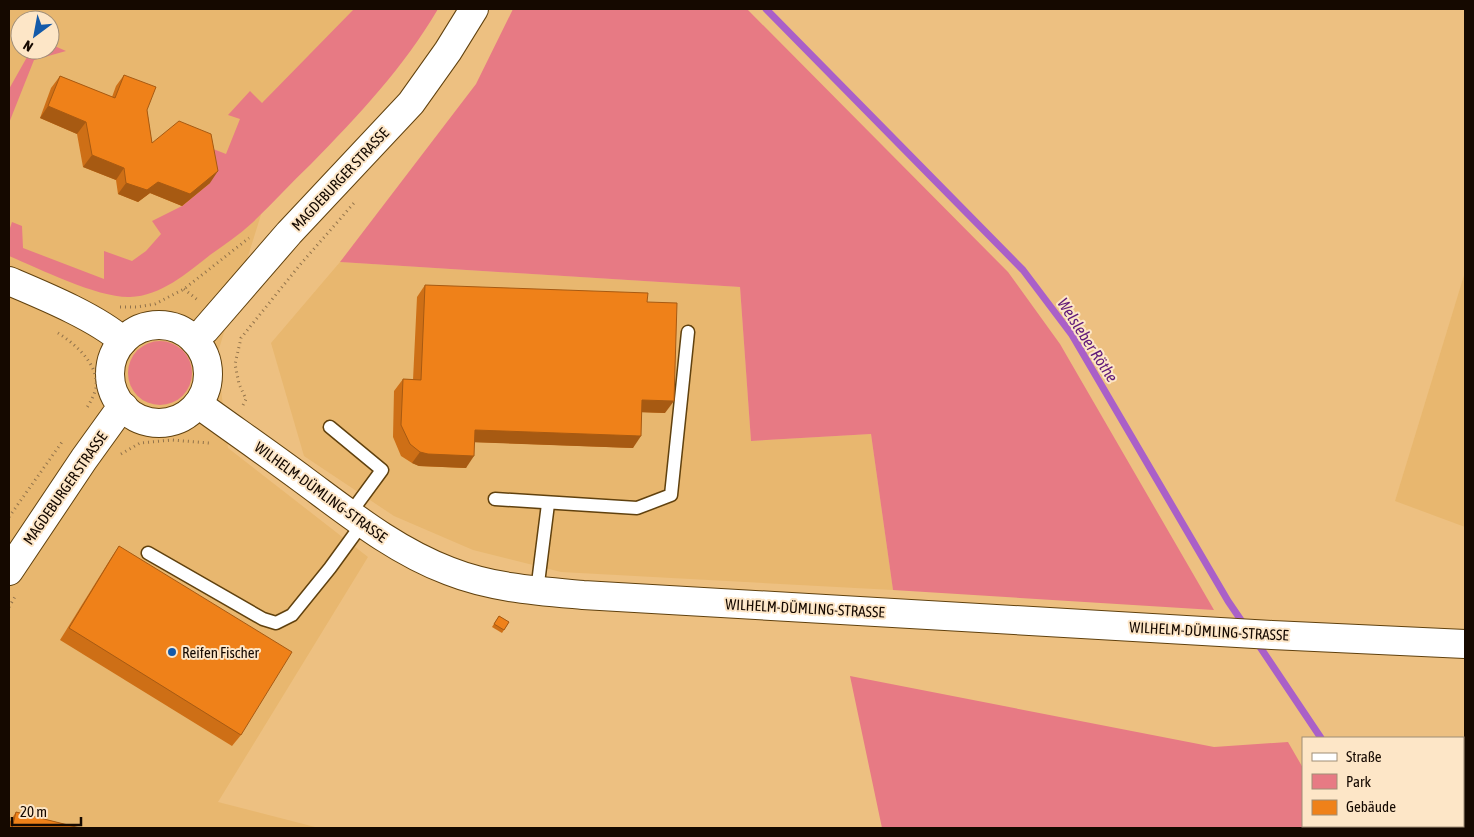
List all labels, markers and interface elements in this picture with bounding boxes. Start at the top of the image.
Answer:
north arrow [10,10,60,60]
text: N [20,37,36,55]
street label: MAGDEBURGER STRASSE [288,124,392,234]
water label: Welsleber Röthe [1054,295,1122,385]
street label: MAGDEBURGER STRASSE [20,428,111,548]
street label: WILHELM-DÜMLING-STRASSE [252,438,391,546]
street label: WILHELM-DÜMLING-STRASSE [725,595,886,621]
street label: WILHELM-DÜMLING-STRASSE [1129,618,1290,644]
place label: Reifen Fischer [182,644,259,661]
marker: Reifen Fischer [166,646,178,658]
legend [1302,737,1464,827]
text: Straße [1346,748,1382,765]
text: Park [1346,773,1371,790]
scale bar [12,794,81,826]
text: Gebäude [1346,798,1396,815]
text: 20 m [20,803,47,820]

